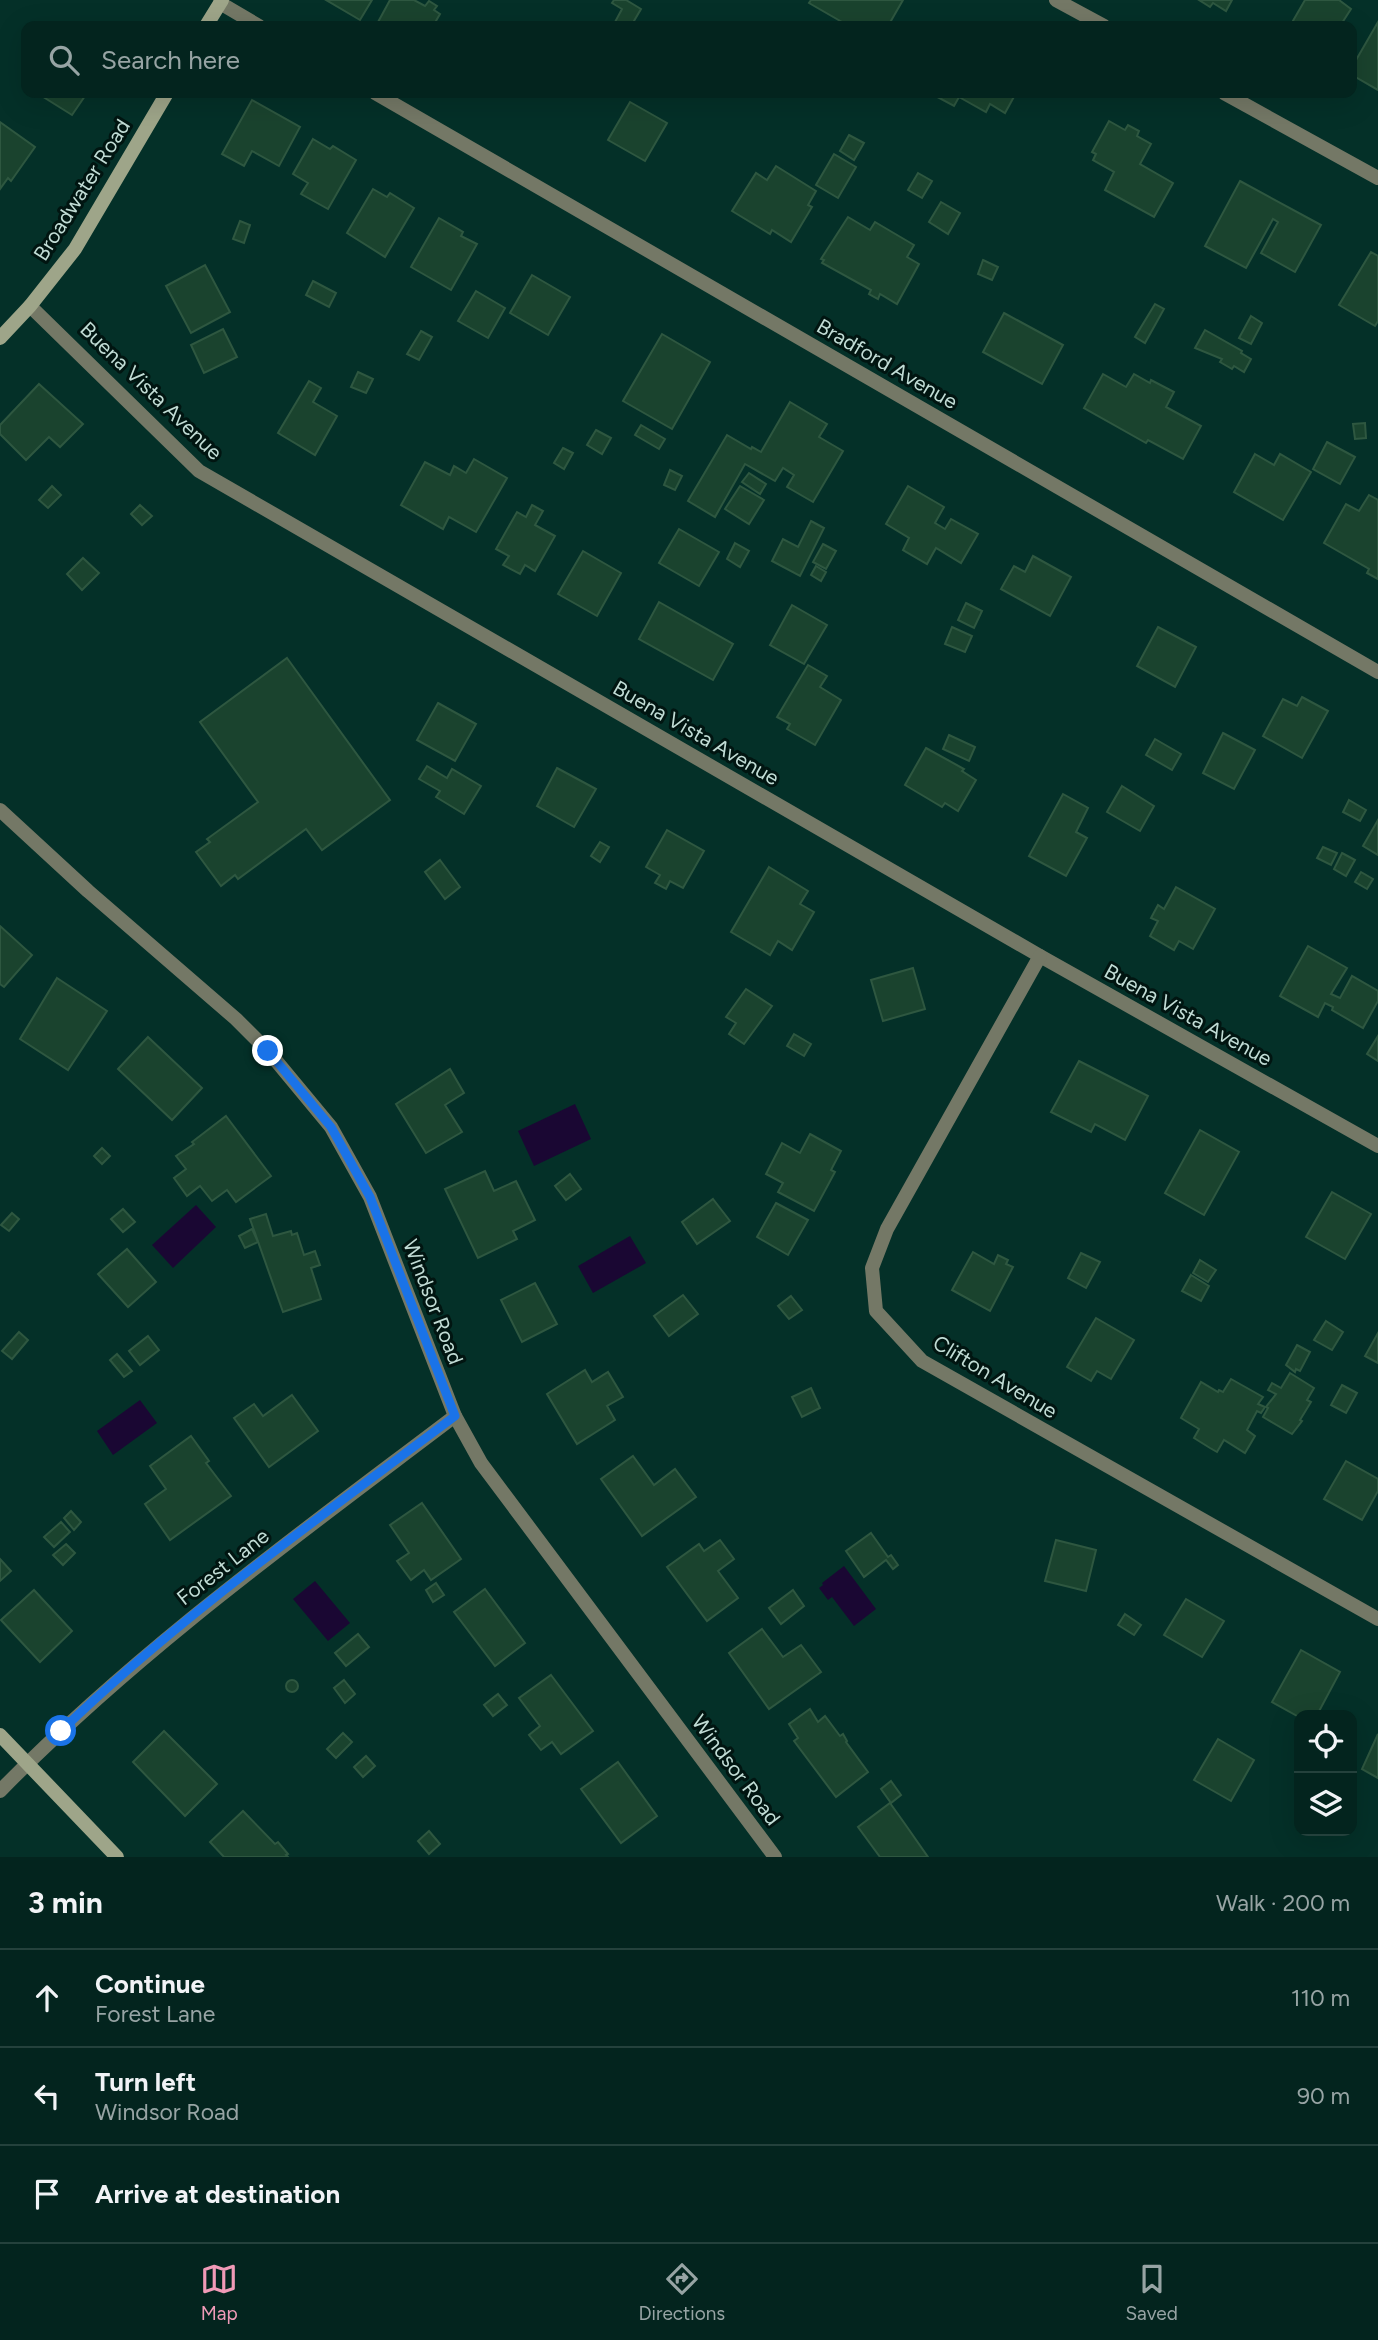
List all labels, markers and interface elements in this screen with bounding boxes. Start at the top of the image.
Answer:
search box [21,21,1357,98]
icon: search [45,41,83,79]
text: Search here [101,44,240,76]
street label: Broadwater Road [28,114,135,265]
street label: Bradford Avenue [812,313,962,414]
street label: Buena Vista Avenue [75,316,228,465]
street label: Buena Vista Avenue [609,675,784,790]
street label: Buena Vista Avenue [1100,958,1276,1071]
route end [252,1035,283,1066]
street label: Windsor Road [398,1236,469,1368]
street label: Clifton Avenue [929,1330,1062,1423]
street label: Forest Lane [172,1523,274,1610]
street label: Windsor Road [687,1710,786,1830]
map controls [1294,1710,1357,1836]
button: locate [1294,1710,1357,1773]
route start [45,1715,76,1746]
button: layers [1294,1773,1357,1836]
text: 3 min [28,1884,103,1921]
text: Walk · 200 m [1216,1889,1350,1917]
text: Continue [95,1968,205,2000]
icon: ahead [28,1979,66,2017]
text: 110 m [1291,1984,1350,2012]
text: Forest Lane [95,2000,215,2028]
text: Turn left [95,2066,196,2098]
icon: left [28,2077,66,2115]
text: 90 m [1297,2082,1350,2110]
text: Windsor Road [95,2098,239,2126]
icon: arrive [28,2175,66,2213]
text: Arrive at destination [95,2178,340,2210]
tab: Map [200,2260,238,2325]
tab: Directions [638,2260,725,2325]
tab: Saved [1125,2260,1178,2325]

